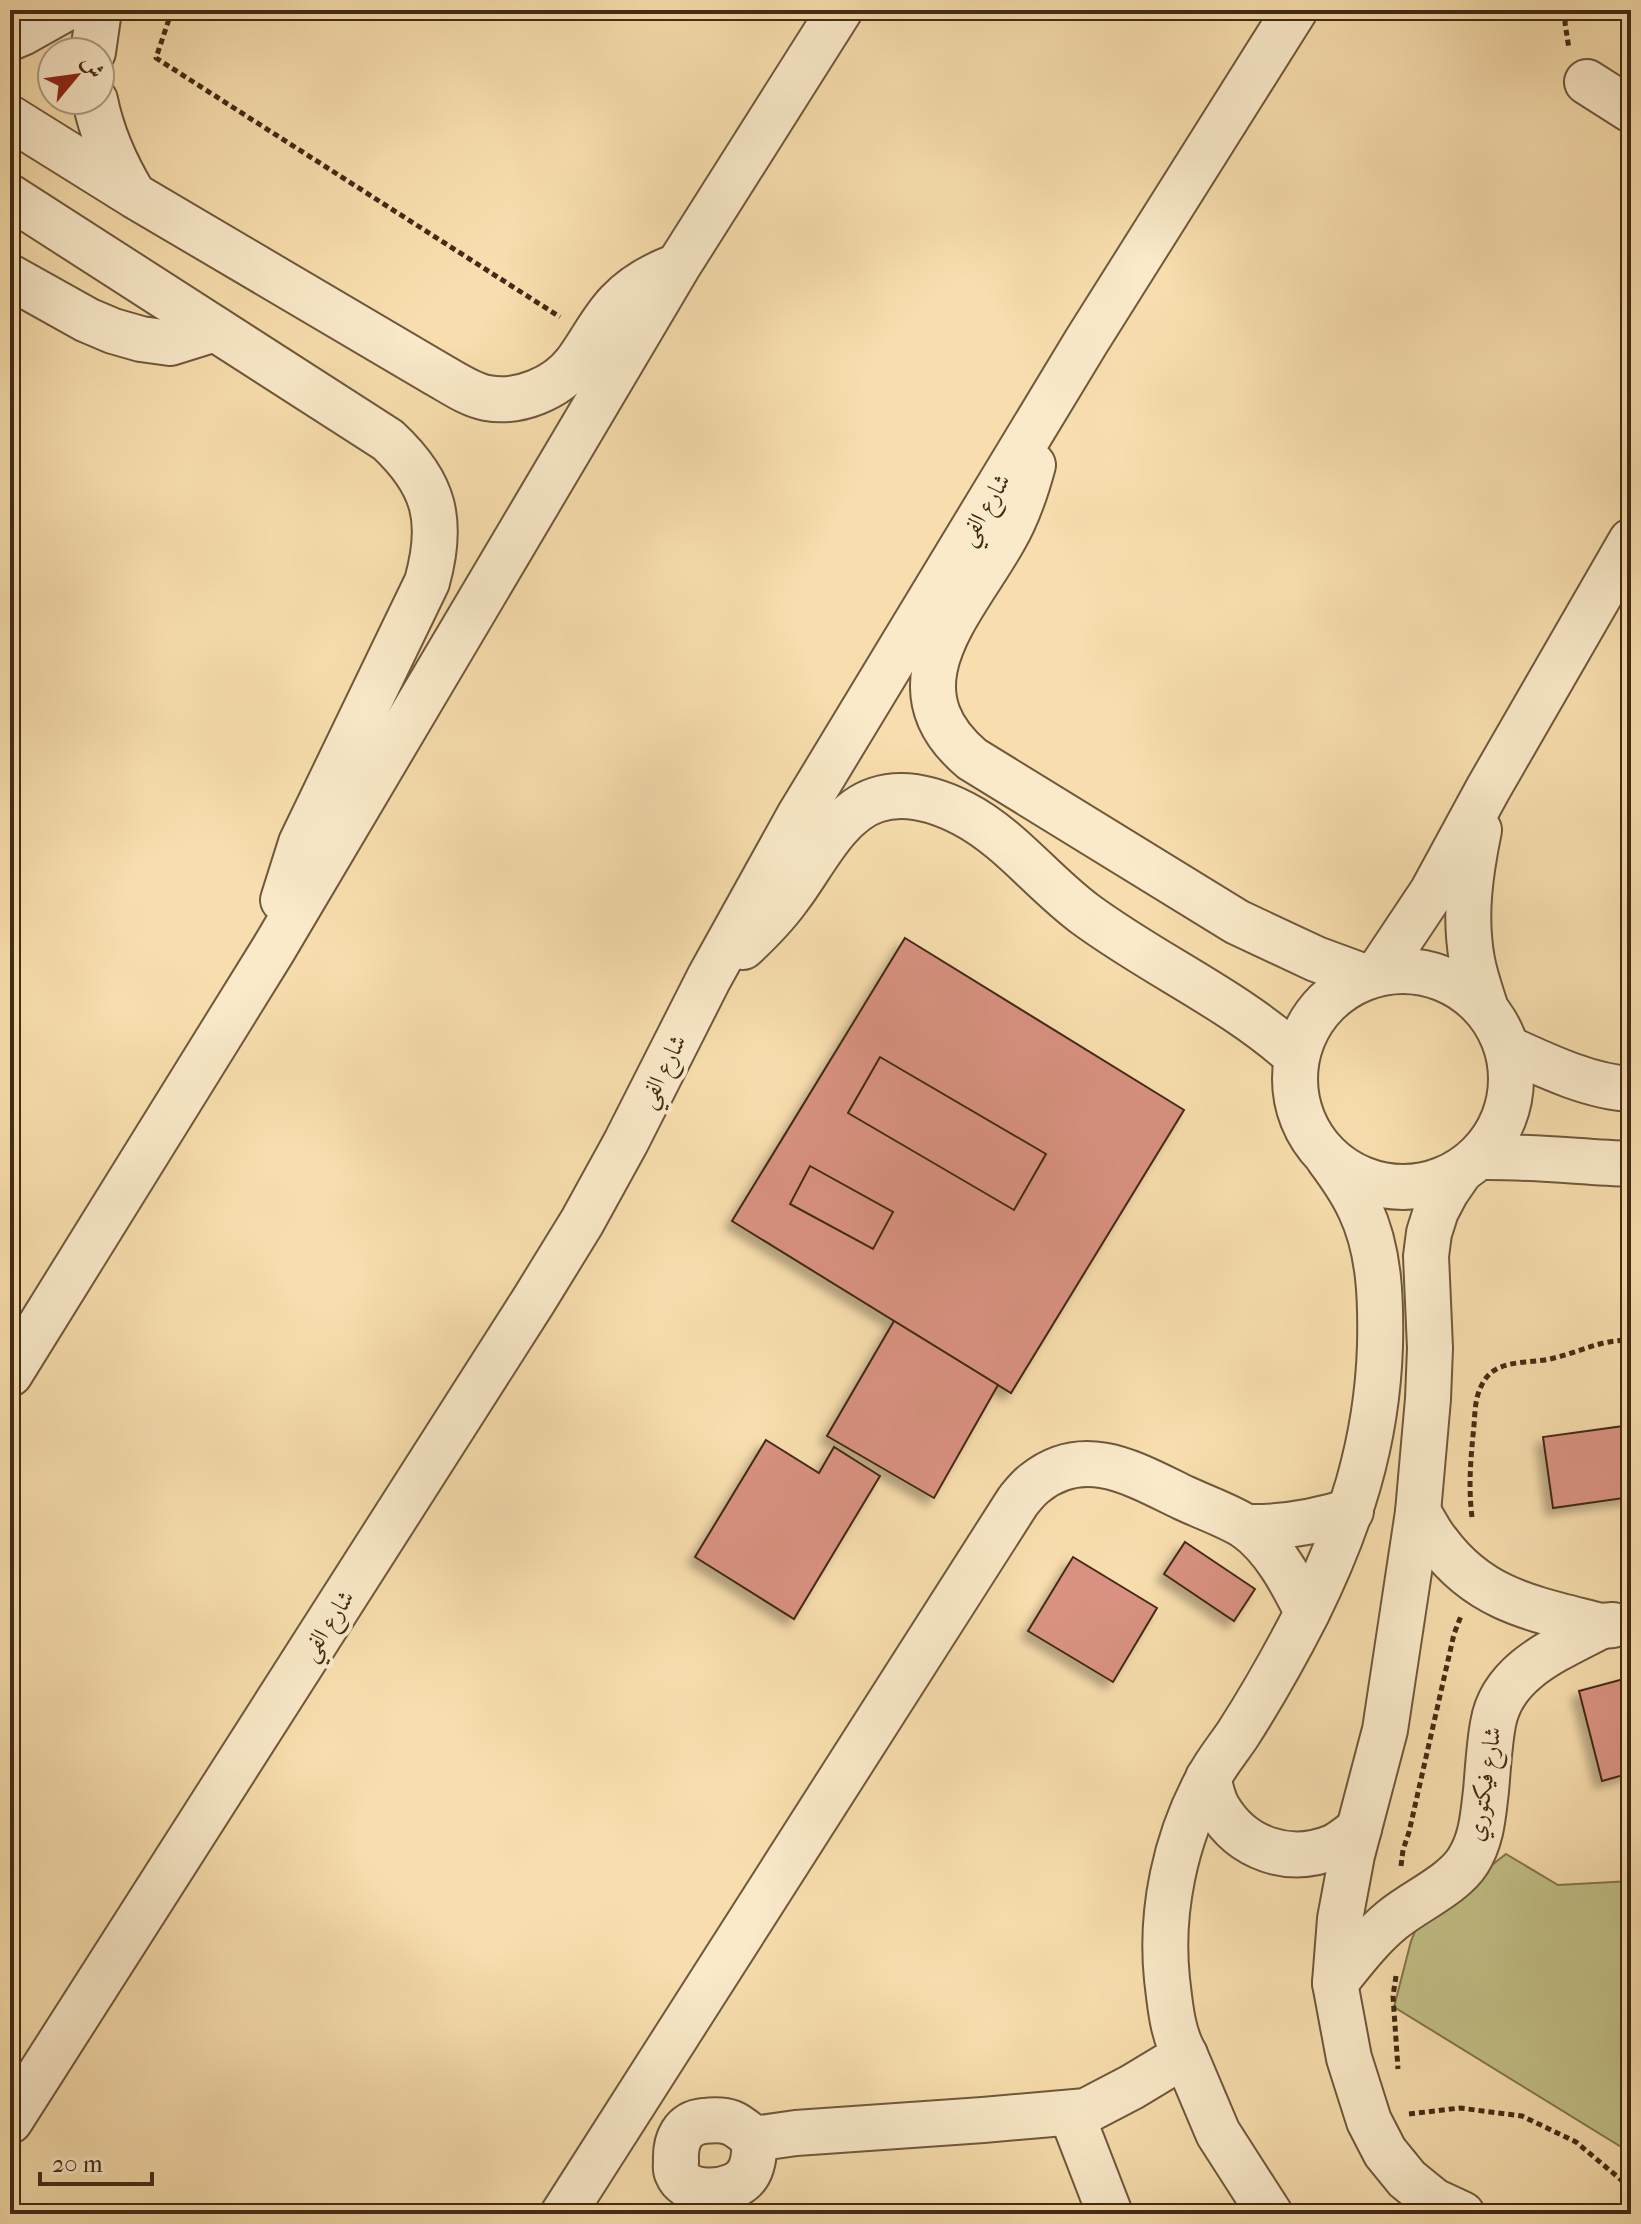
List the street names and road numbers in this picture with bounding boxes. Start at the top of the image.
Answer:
street label: شارع الفي [952,468,1024,554]
street label: شارع الفي [632,1030,700,1116]
street label: شارع الفي [294,1585,367,1670]
street label: شارع فيكتوري [1461,1725,1513,1844]

